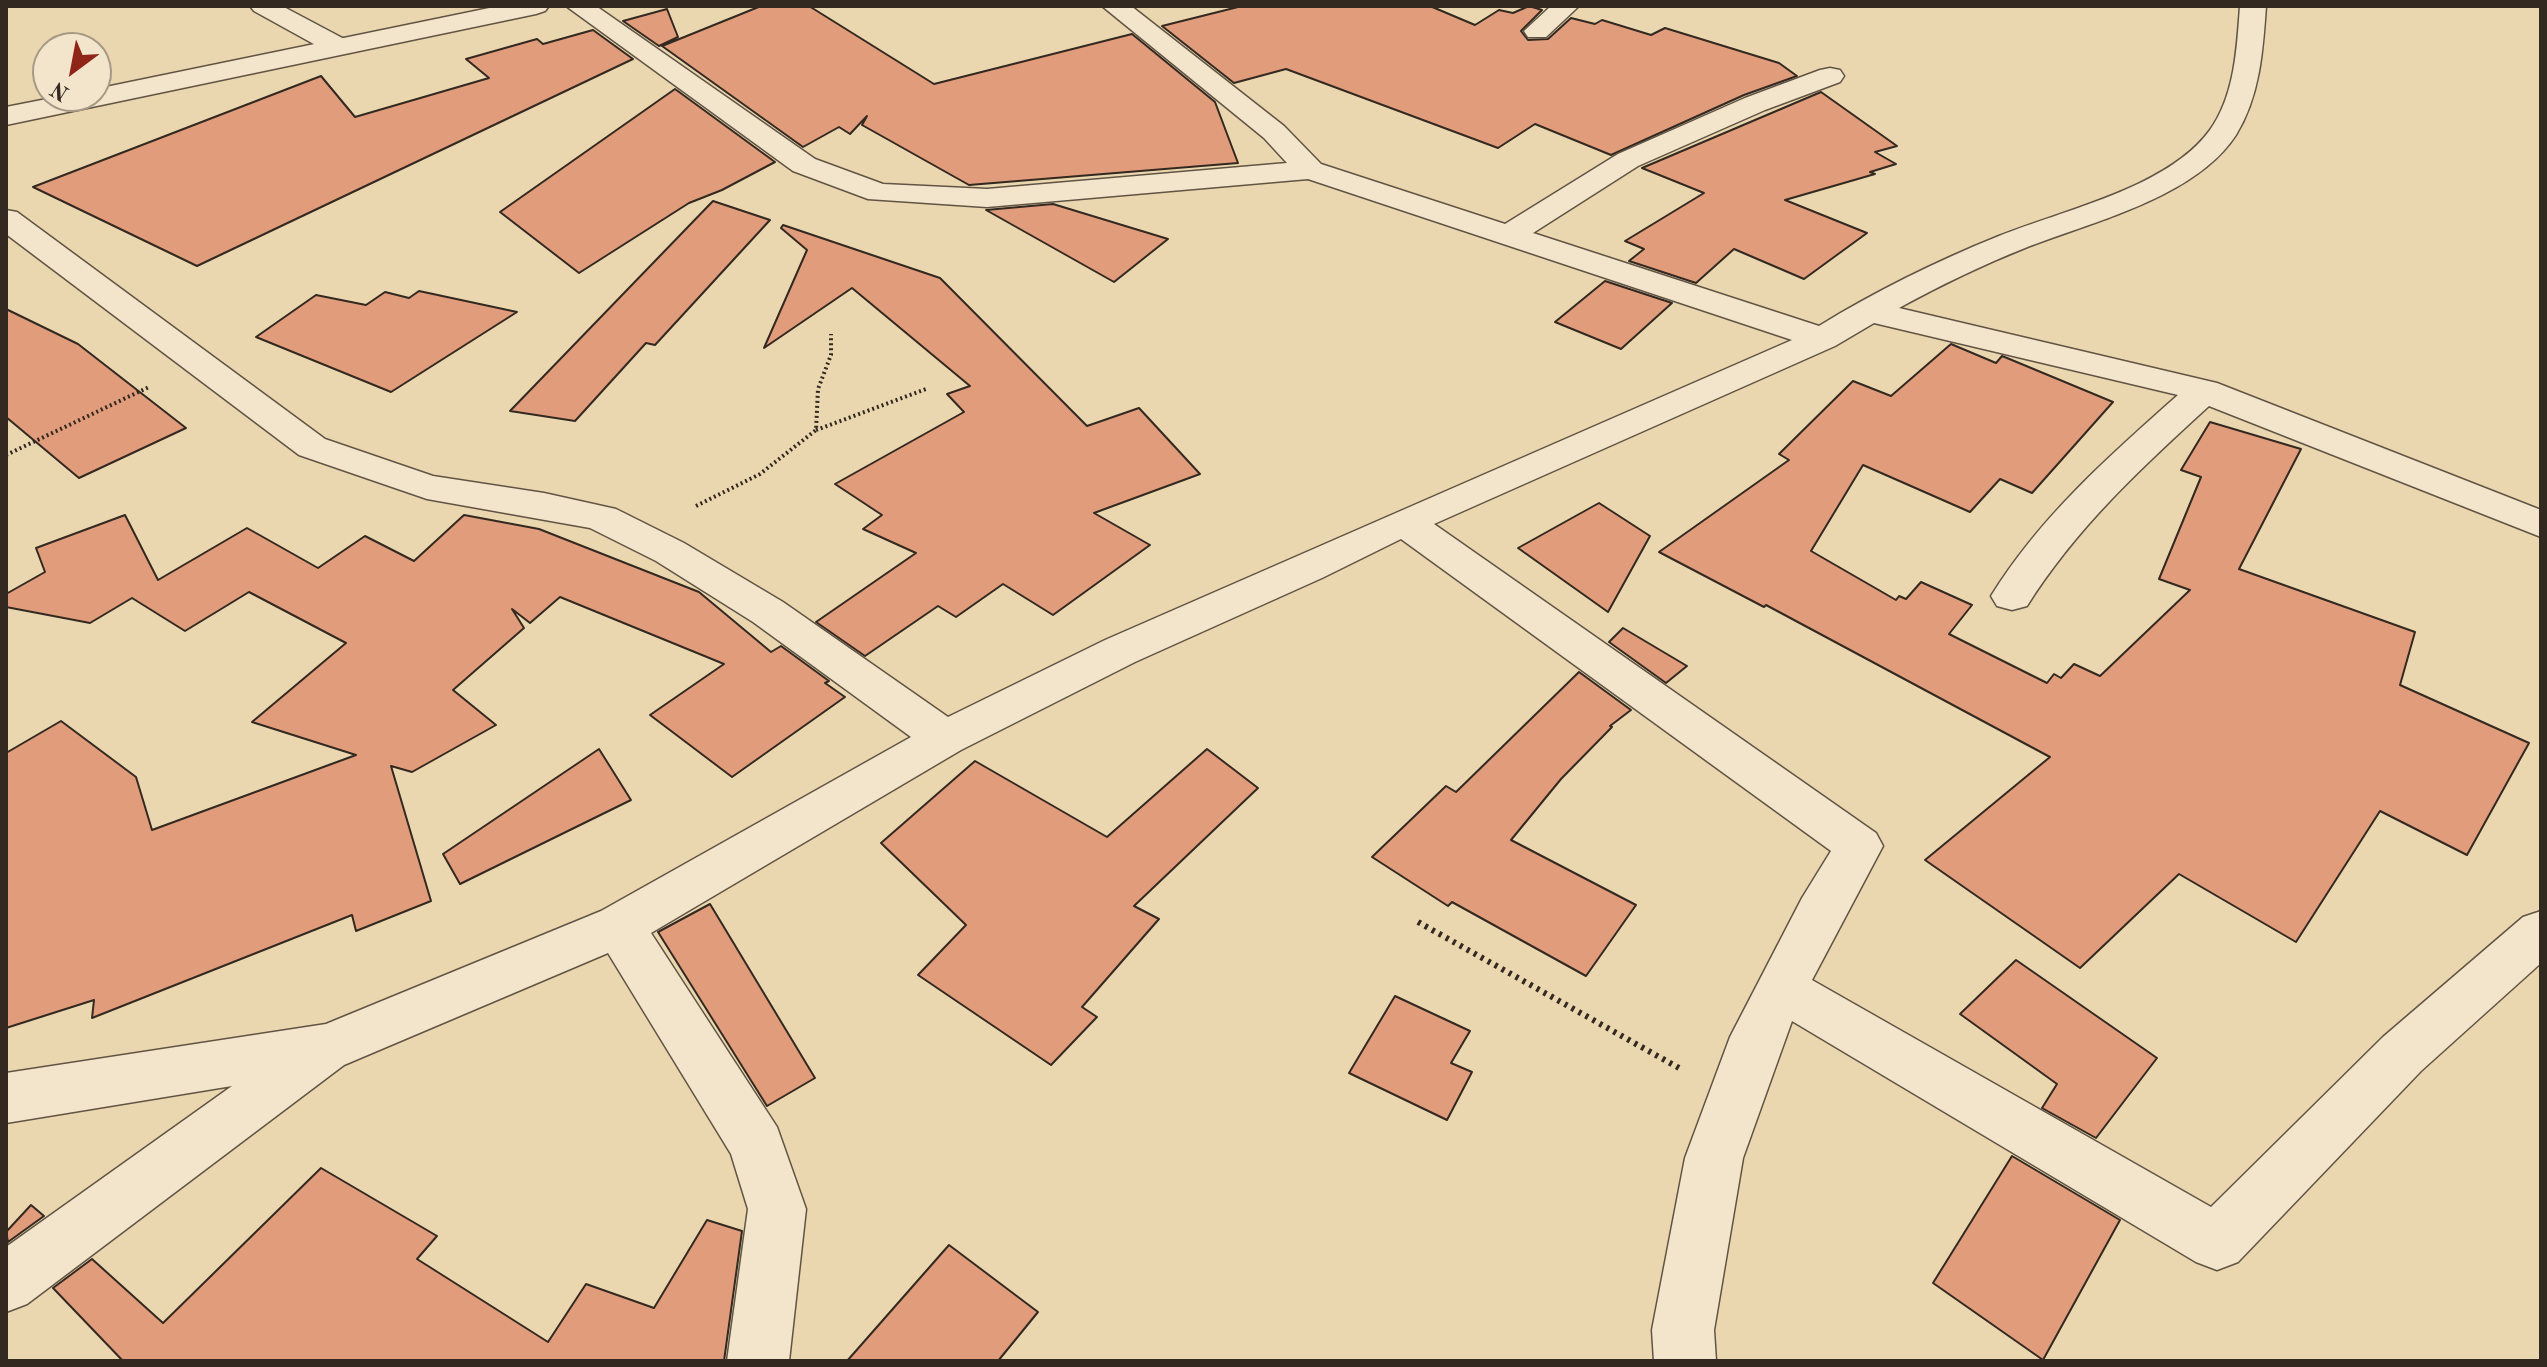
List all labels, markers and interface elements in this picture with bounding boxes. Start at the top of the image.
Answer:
north arrow [32,32,112,112]
text: N [47,77,73,104]

